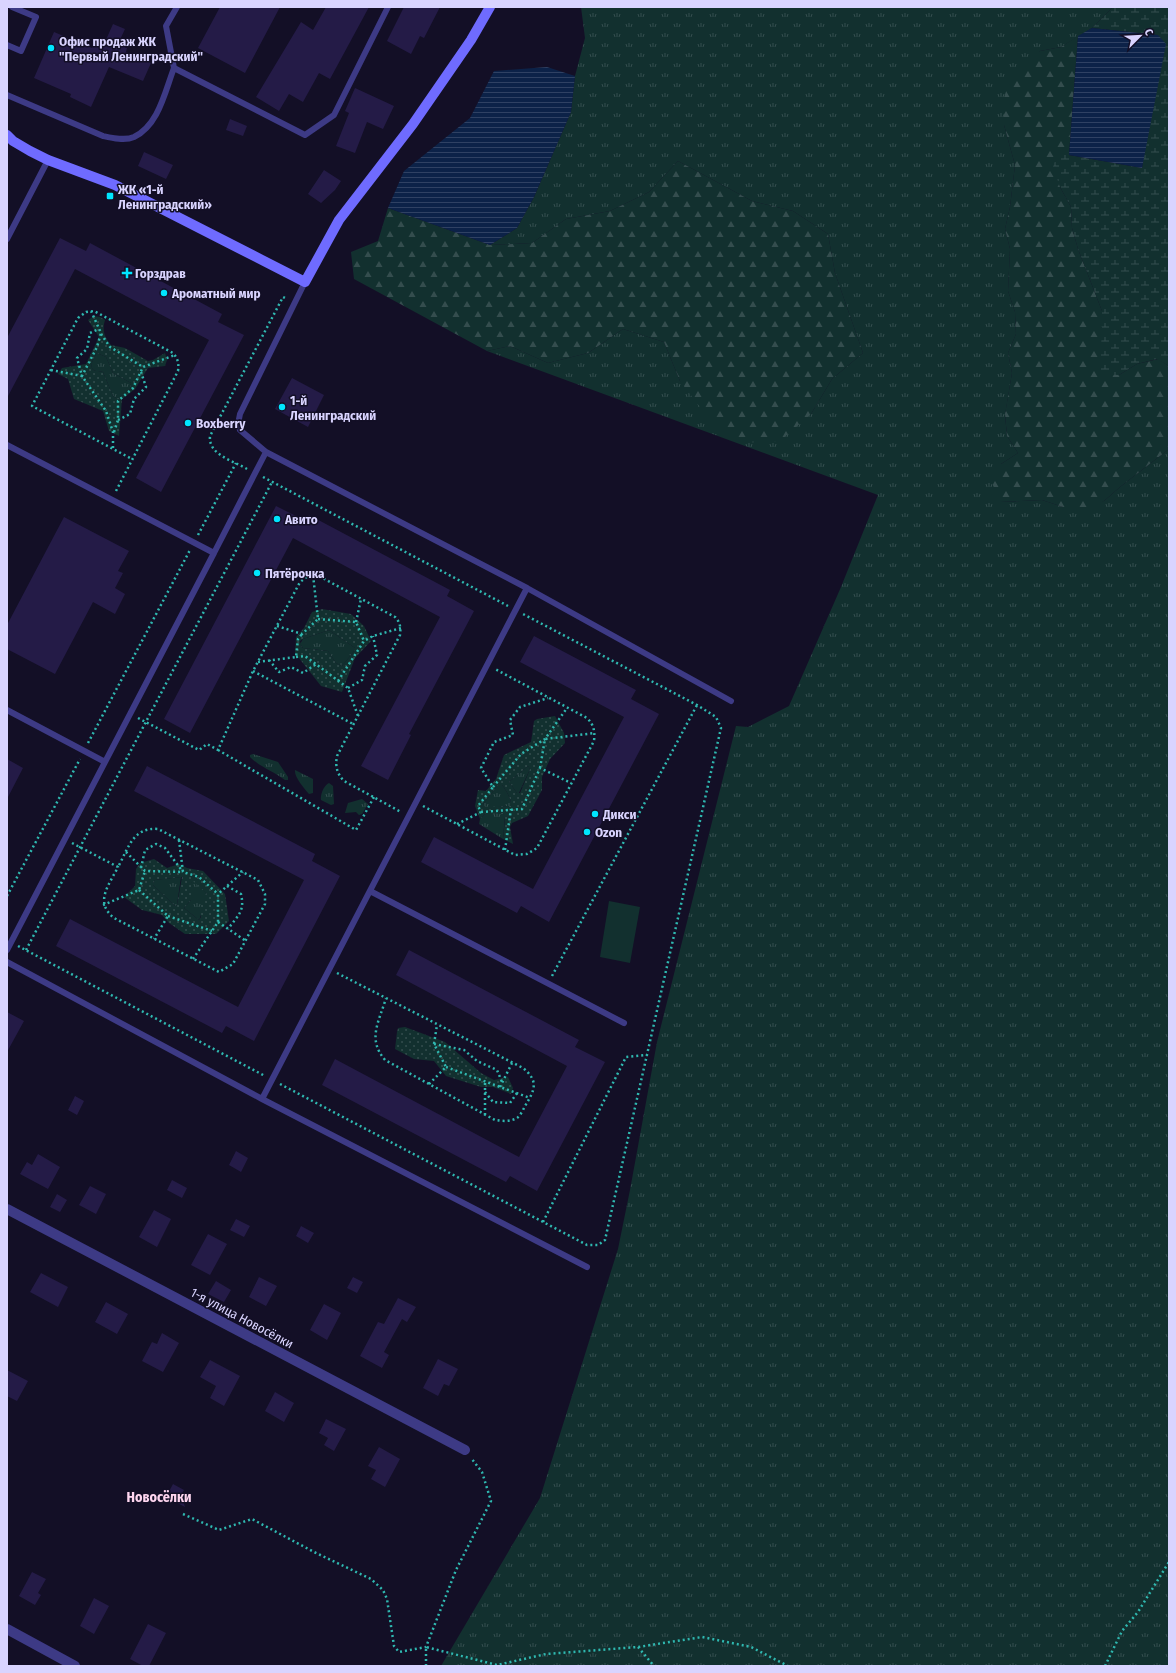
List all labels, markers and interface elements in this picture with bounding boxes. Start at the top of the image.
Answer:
north arrow [1120,16,1160,56]
text: С [1142,27,1156,38]
place label: Офис продаж ЖК "Первый Ленинградский" [59,34,203,64]
marker: Офис продаж ЖК "Первый Ленинградский" [46,43,56,53]
place label: ЖК «1-й Ленинградский» [117,182,212,212]
marker: ЖК «1-й Ленинградский» [105,191,115,201]
place label: Горздрав [135,266,186,281]
marker: Горздрав [122,268,132,278]
place label: Ароматный мир [171,286,260,301]
marker: Ароматный мир [159,288,169,298]
place label: 1-й Ленинградский [290,393,376,423]
marker: 1-й Ленинградский [277,402,287,412]
place label: Boxberry [196,416,246,431]
marker: Boxberry [183,418,193,428]
place label: Авито [284,512,318,527]
marker: Авито [272,514,282,524]
place label: Пятёрочка [265,566,325,581]
marker: Пятёрочка [252,568,262,578]
place label: Дикси [602,807,637,822]
marker: Дикси [590,809,600,819]
place label: Ozon [595,825,622,840]
marker: Ozon [582,827,592,837]
street label: 1-я улица Новосёлки [188,1285,296,1351]
district label: Новосёлки [127,1489,191,1506]

